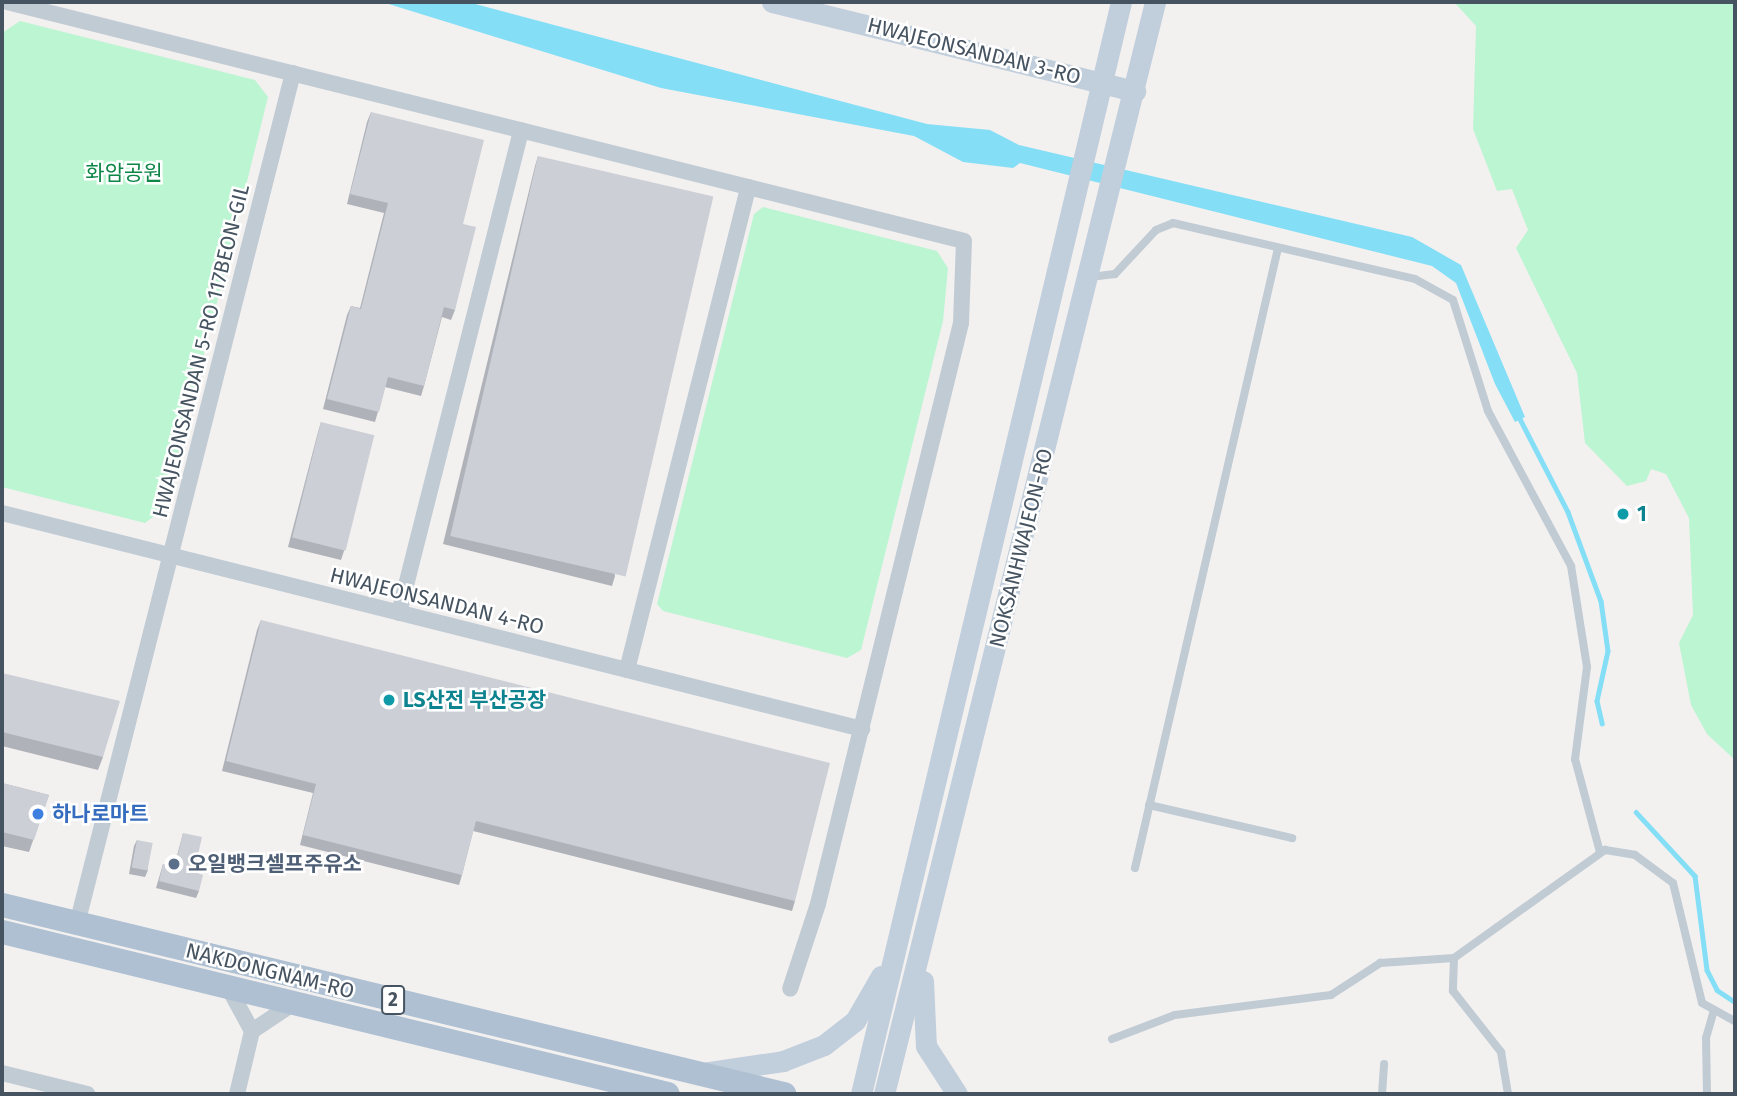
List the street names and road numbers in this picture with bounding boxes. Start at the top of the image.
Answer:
street label: HWAJEONSANDAN 3-RO [865,12,1083,90]
street label: HWAJEONSANDAN 5-RO 117BEON-GIL [147,182,255,520]
street label: NOKSANHWAJEON-RO [984,446,1058,650]
street label: HWAJEONSANDAN 4-RO [327,562,547,640]
street label: NAKDONGNAM-RO [183,938,357,1004]
road number: 2 [381,984,405,1016]

